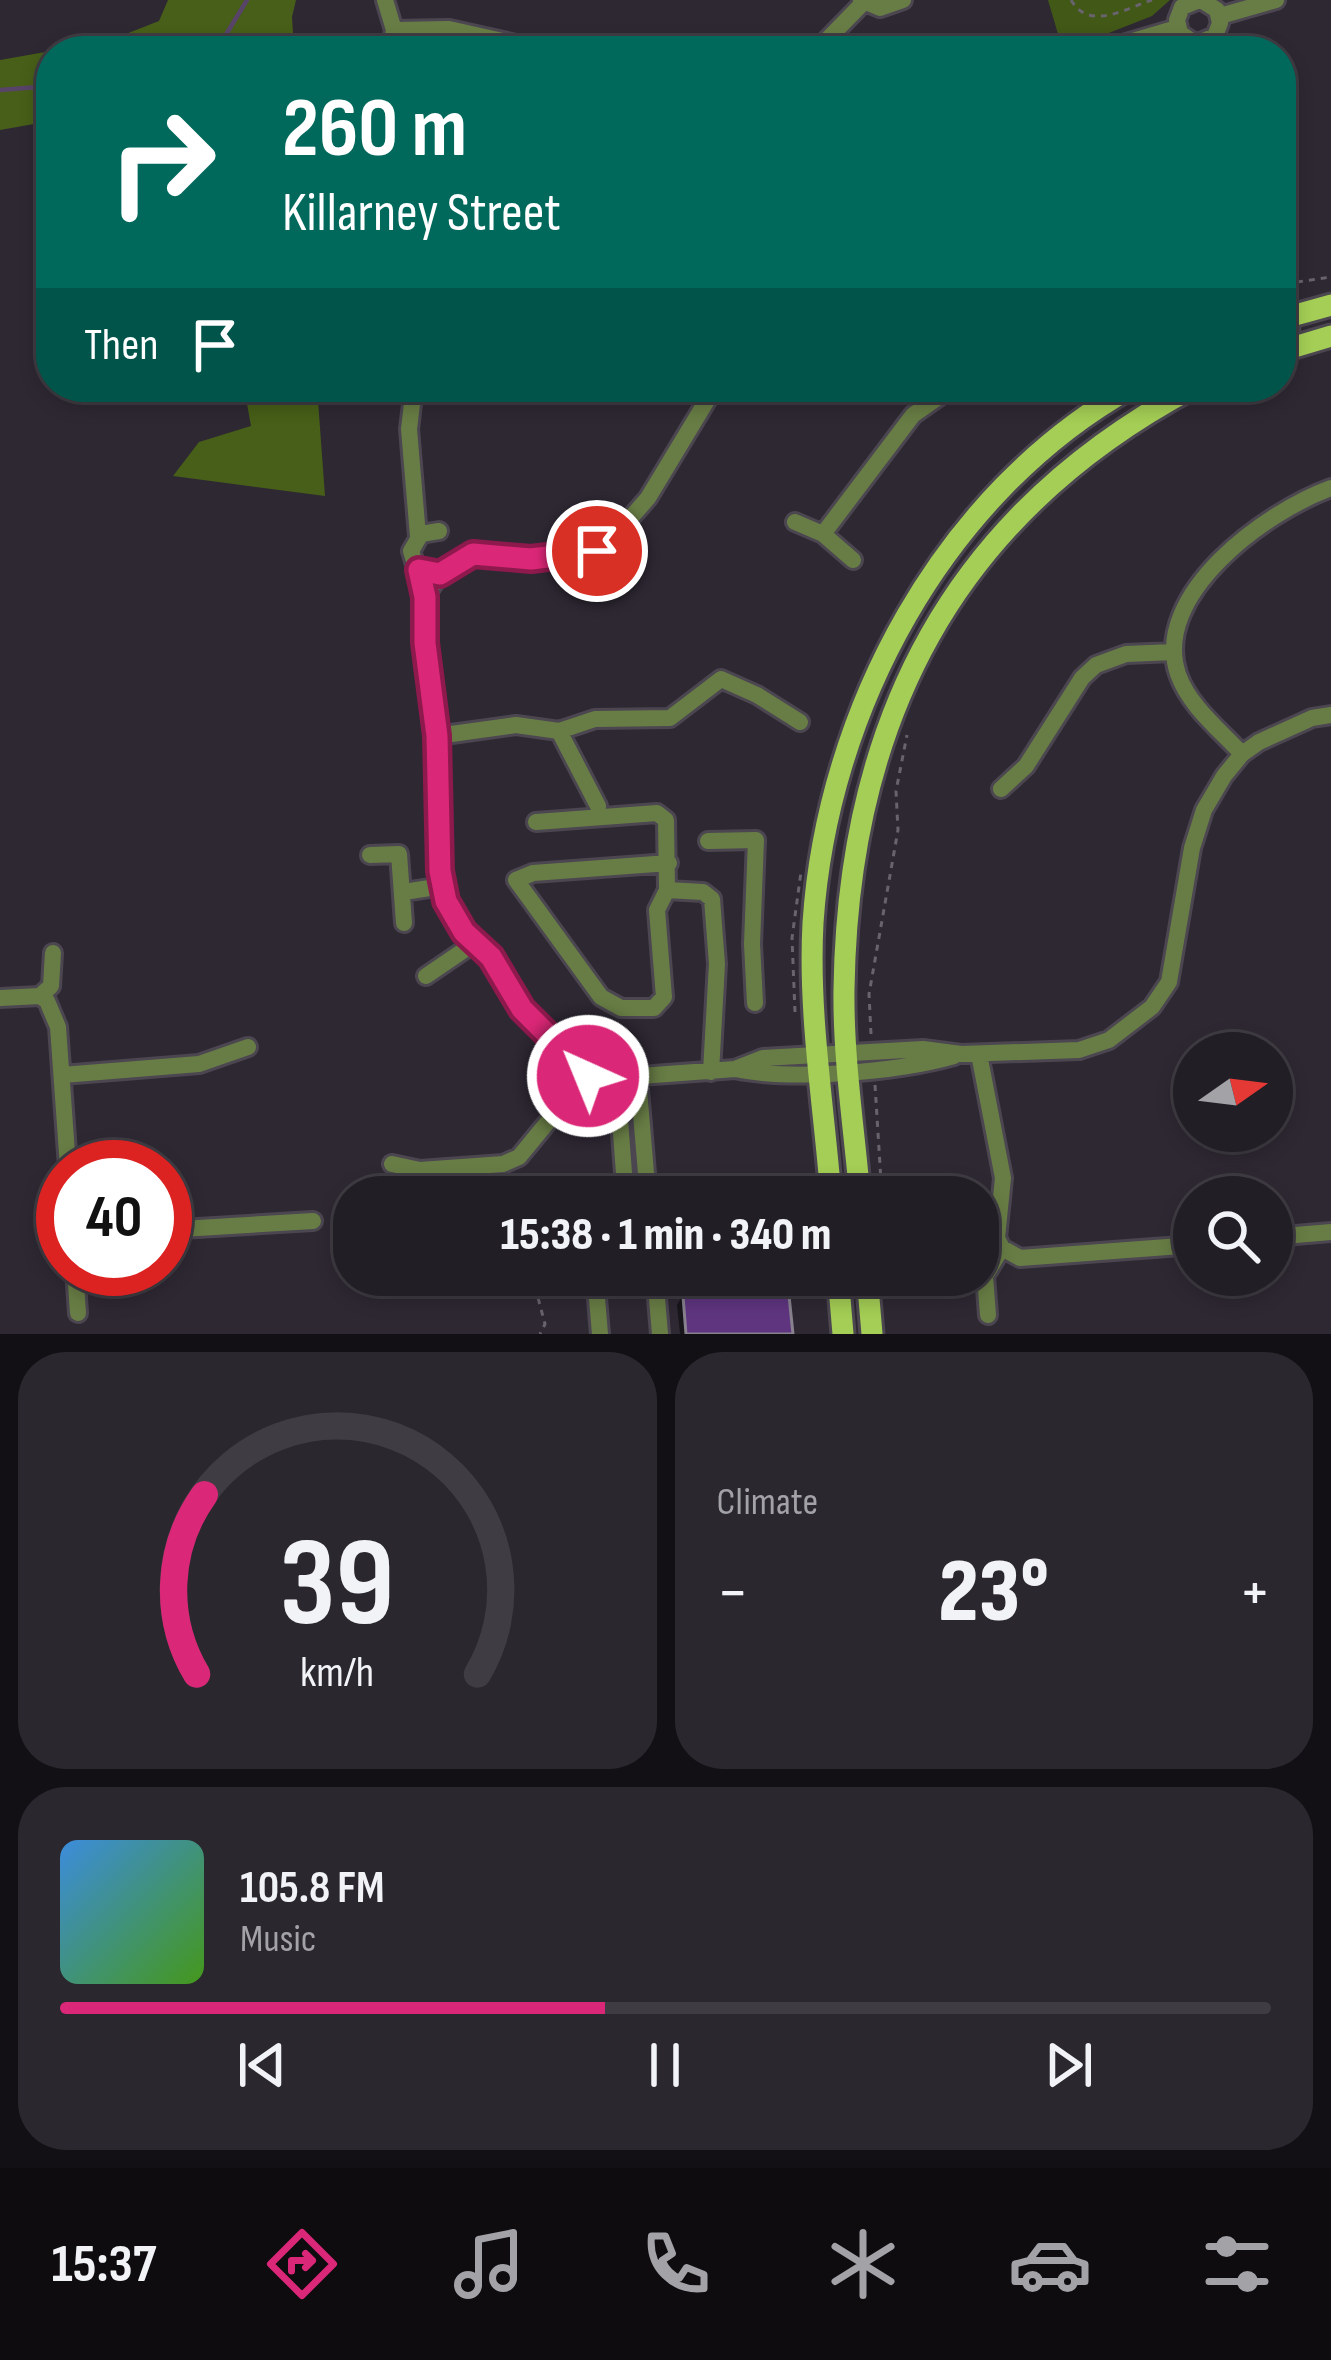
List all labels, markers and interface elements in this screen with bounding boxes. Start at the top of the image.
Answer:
text: 260 m [282,79,467,180]
icon: right [84,84,240,240]
text: Killarney Street [282,181,561,246]
icon: arrive [182,312,248,378]
text: Then [84,318,158,373]
pin [546,500,648,602]
icon: arrive [564,518,630,584]
position arrow [525,1013,651,1139]
north arrow [1173,1032,1293,1152]
map controls [1173,1032,1293,1296]
speed limit sign: 40 [36,1140,192,1296]
button: search [1173,1176,1293,1296]
text: 15:38 · 1 min · 340 m [501,1208,831,1263]
text: Climate [717,1479,818,1526]
text: 39 [280,1511,395,1660]
text: 23° [938,1539,1049,1647]
text: − [717,1554,749,1633]
text: + [1239,1554,1271,1633]
text: km/h [300,1646,374,1698]
text: 105.8 FM [240,1861,384,1916]
text: Music [240,1916,316,1963]
icon: previous [229,2032,295,2098]
icon: pause [632,2032,698,2098]
icon: next [1036,2032,1102,2098]
icon: directions [260,2222,344,2306]
icon: music [447,2222,531,2306]
icon: phone [634,2222,718,2306]
icon: climate [821,2222,905,2306]
icon: car [1008,2222,1092,2306]
icon: filters [1195,2222,1279,2306]
text: 15:37 [52,2232,156,2297]

